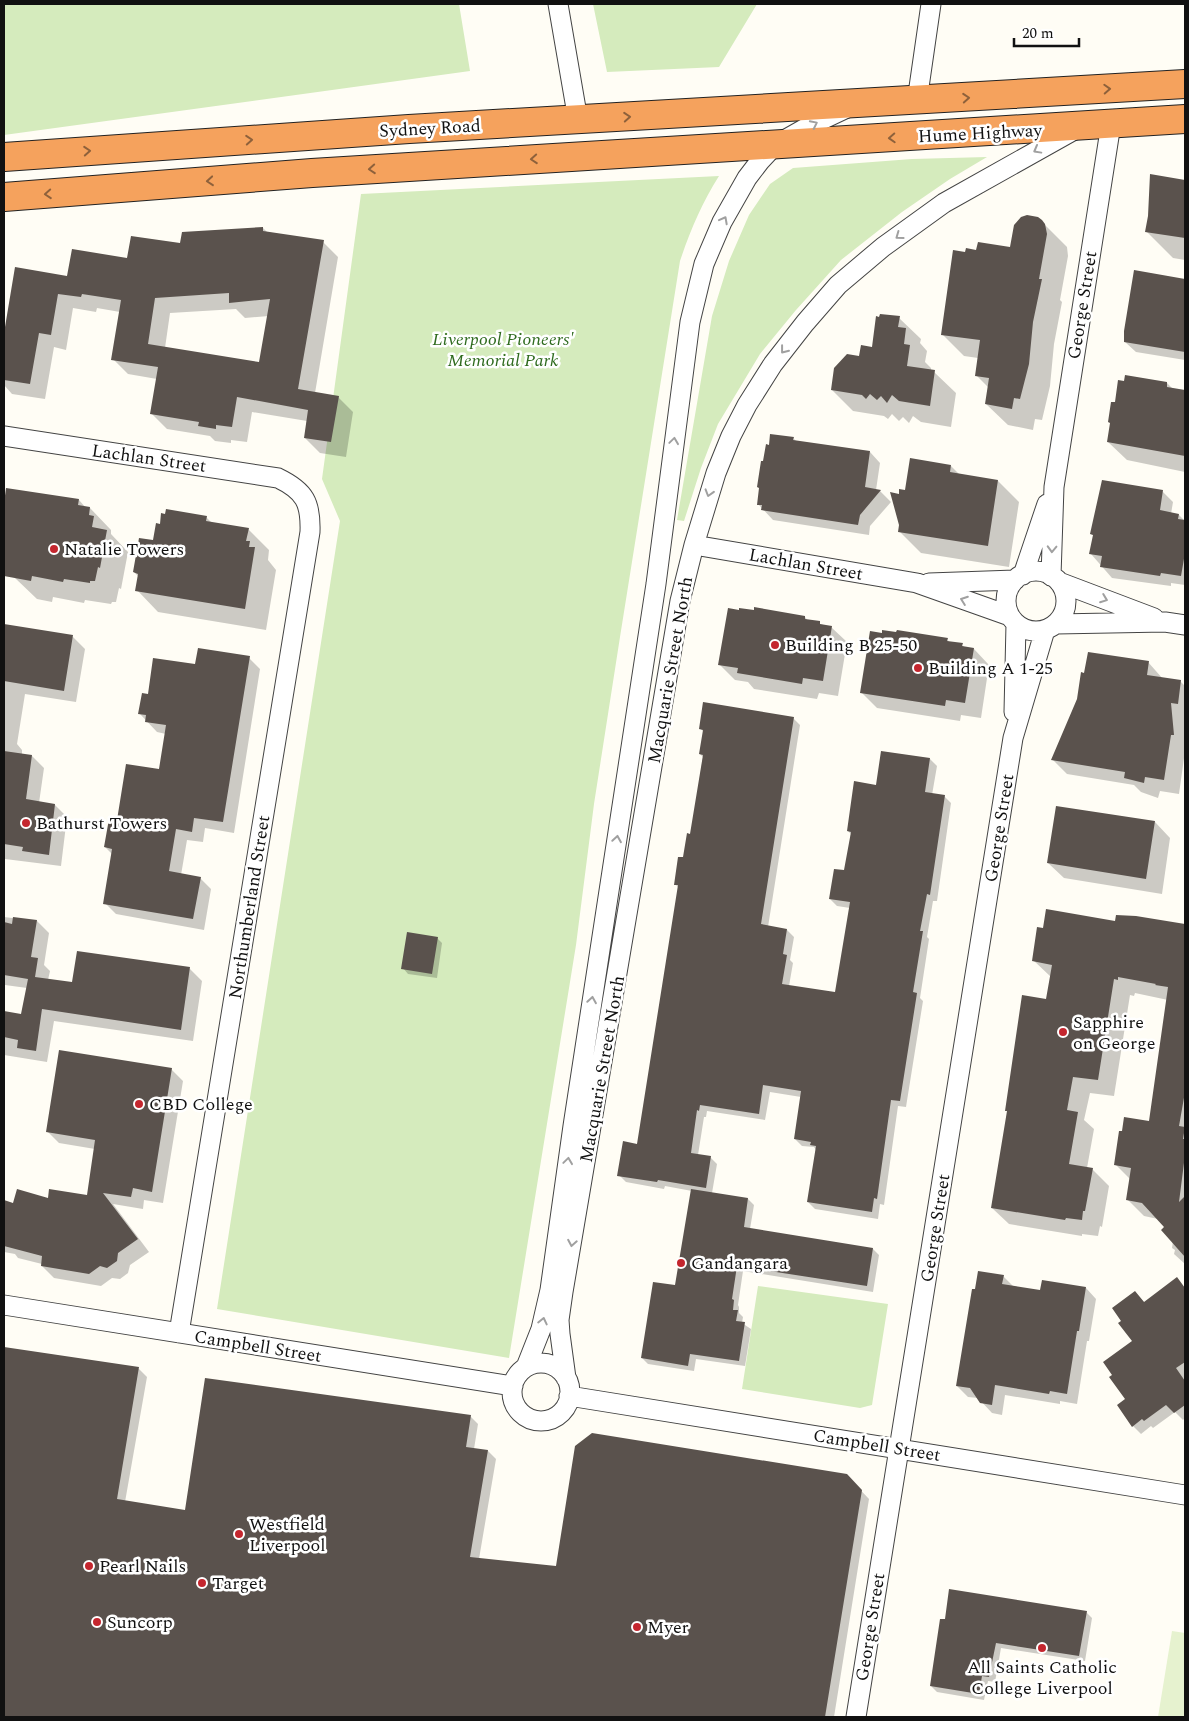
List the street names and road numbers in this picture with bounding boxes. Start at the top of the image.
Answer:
street label: Sydney Road [379,112,481,145]
street label: Hume Highway [917,117,1044,150]
street label: George Street [1061,249,1104,361]
street label: Lachlan Street [90,437,208,480]
street label: Lachlan Street [747,541,865,588]
street label: Macquarie Street North [641,574,700,766]
street label: George Street [978,772,1021,884]
street label: Northumberland Street [222,813,277,1001]
street label: Macquarie Street North [573,973,632,1165]
street label: George Street [914,1172,957,1284]
street label: Campbell Street [192,1323,324,1370]
street label: Campbell Street [811,1422,943,1469]
street label: George Street [849,1571,892,1683]

